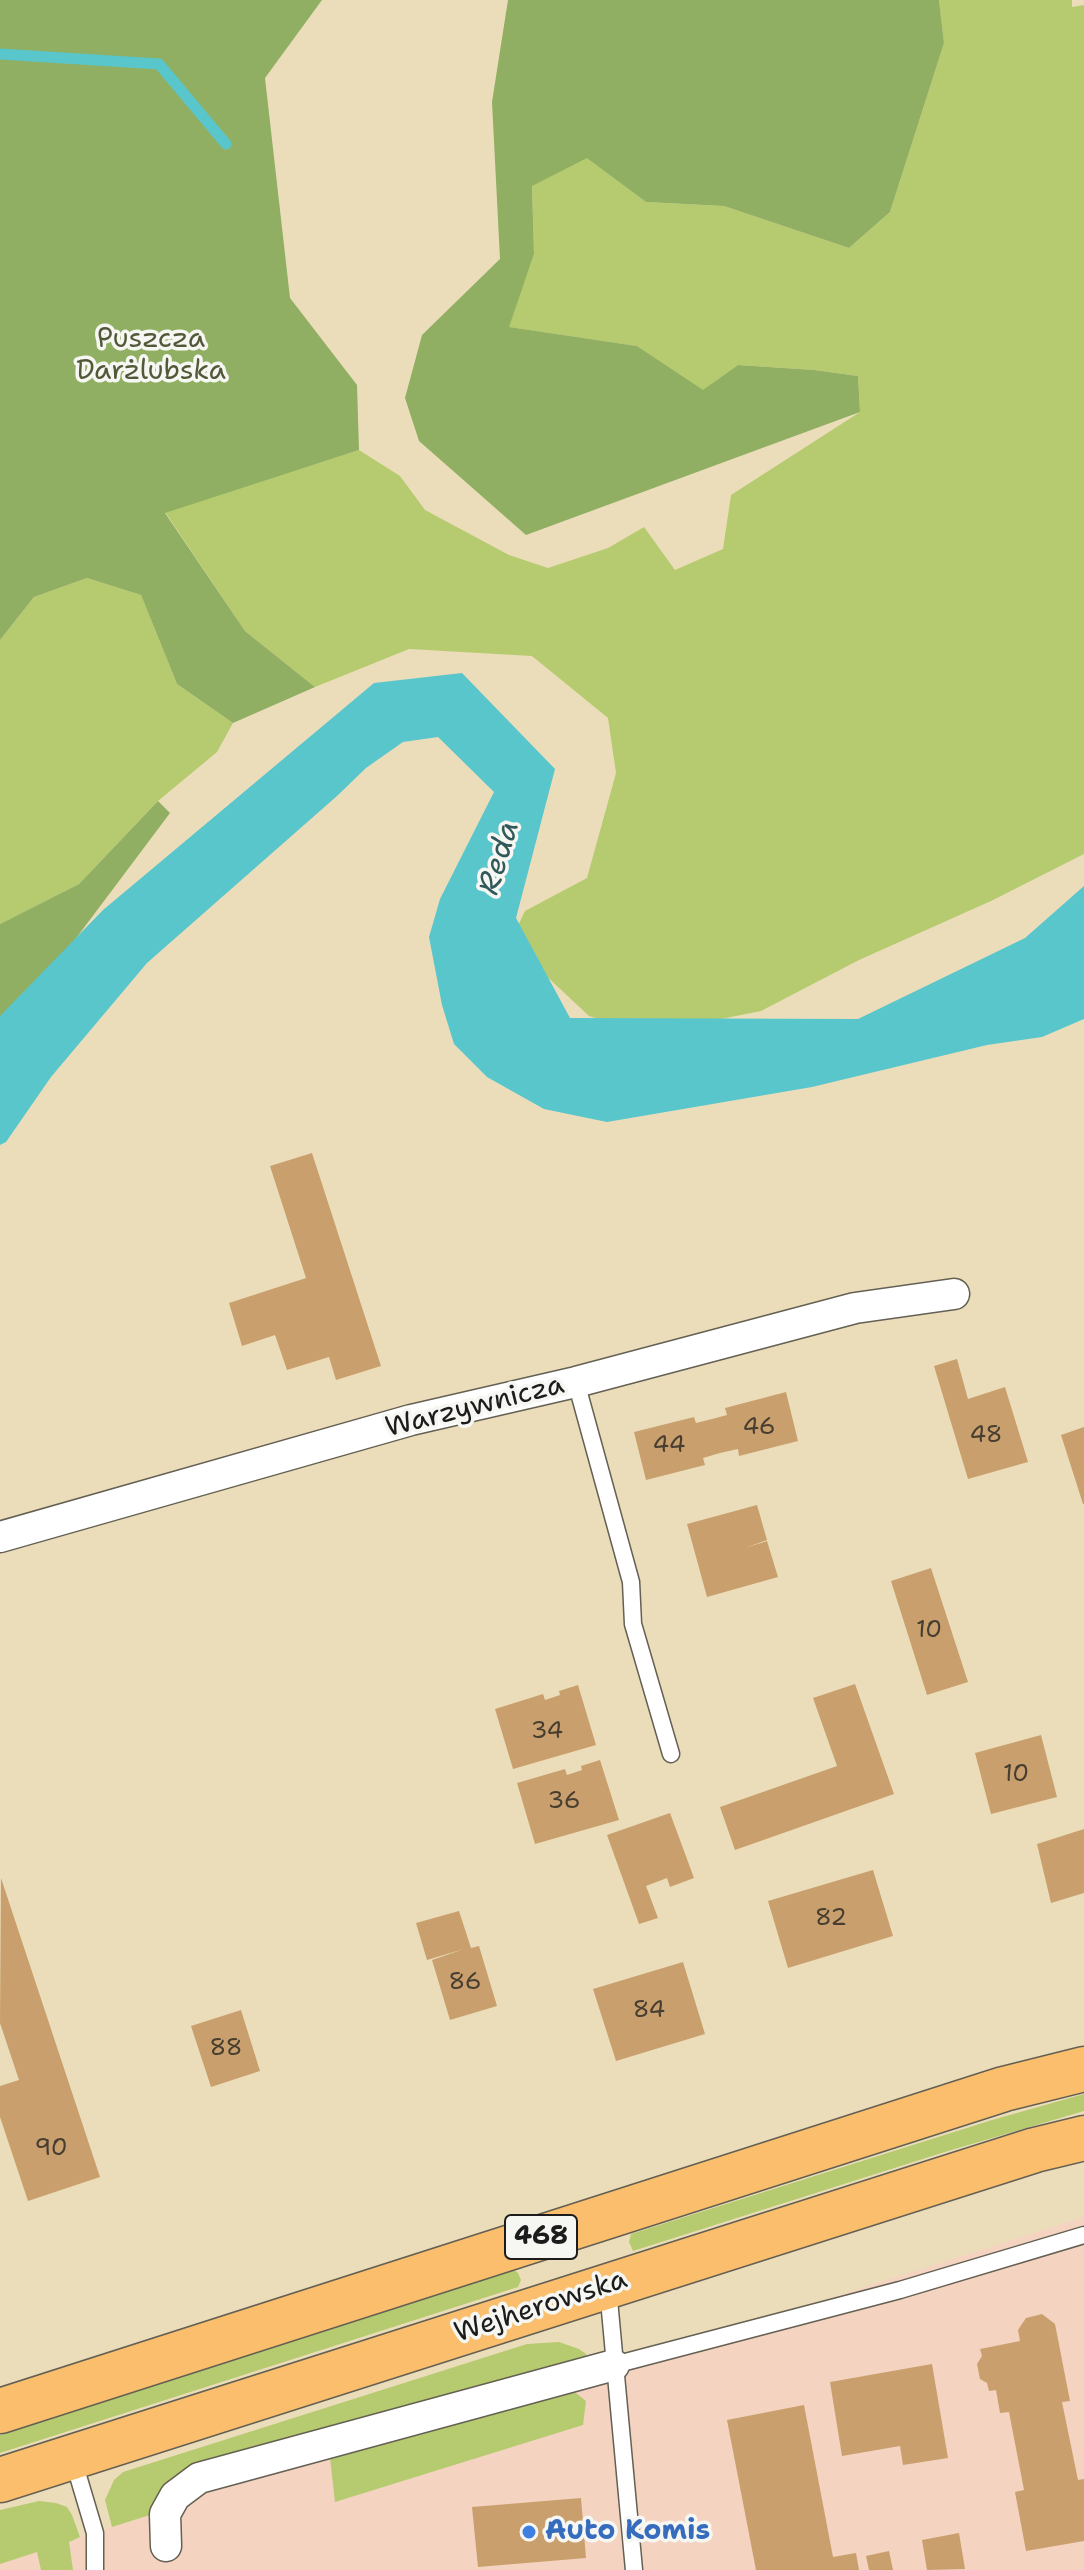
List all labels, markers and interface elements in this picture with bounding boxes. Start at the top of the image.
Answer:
park label: Puszcza Darżlubska [76,323,226,389]
water label: Reda [472,817,528,899]
street label: Warzywnicza [382,1369,568,1445]
house number: 46 [742,1414,776,1442]
house number: 48 [969,1422,1003,1450]
house number: 44 [653,1432,685,1460]
house number: 10 [916,1617,942,1645]
house number: 34 [531,1718,563,1746]
house number: 10 [1003,1761,1029,1789]
house number: 36 [548,1788,580,1816]
house number: 82 [815,1905,847,1933]
house number: 86 [449,1969,481,1997]
house number: 84 [633,1997,665,2025]
house number: 88 [209,2035,243,2063]
house number: 90 [34,2135,68,2163]
road number: 468 [505,2215,577,2259]
street label: Wejherowska [450,2263,632,2351]
place label: Auto Komis [545,2515,710,2549]
marker: Auto Komis [520,2523,538,2541]

